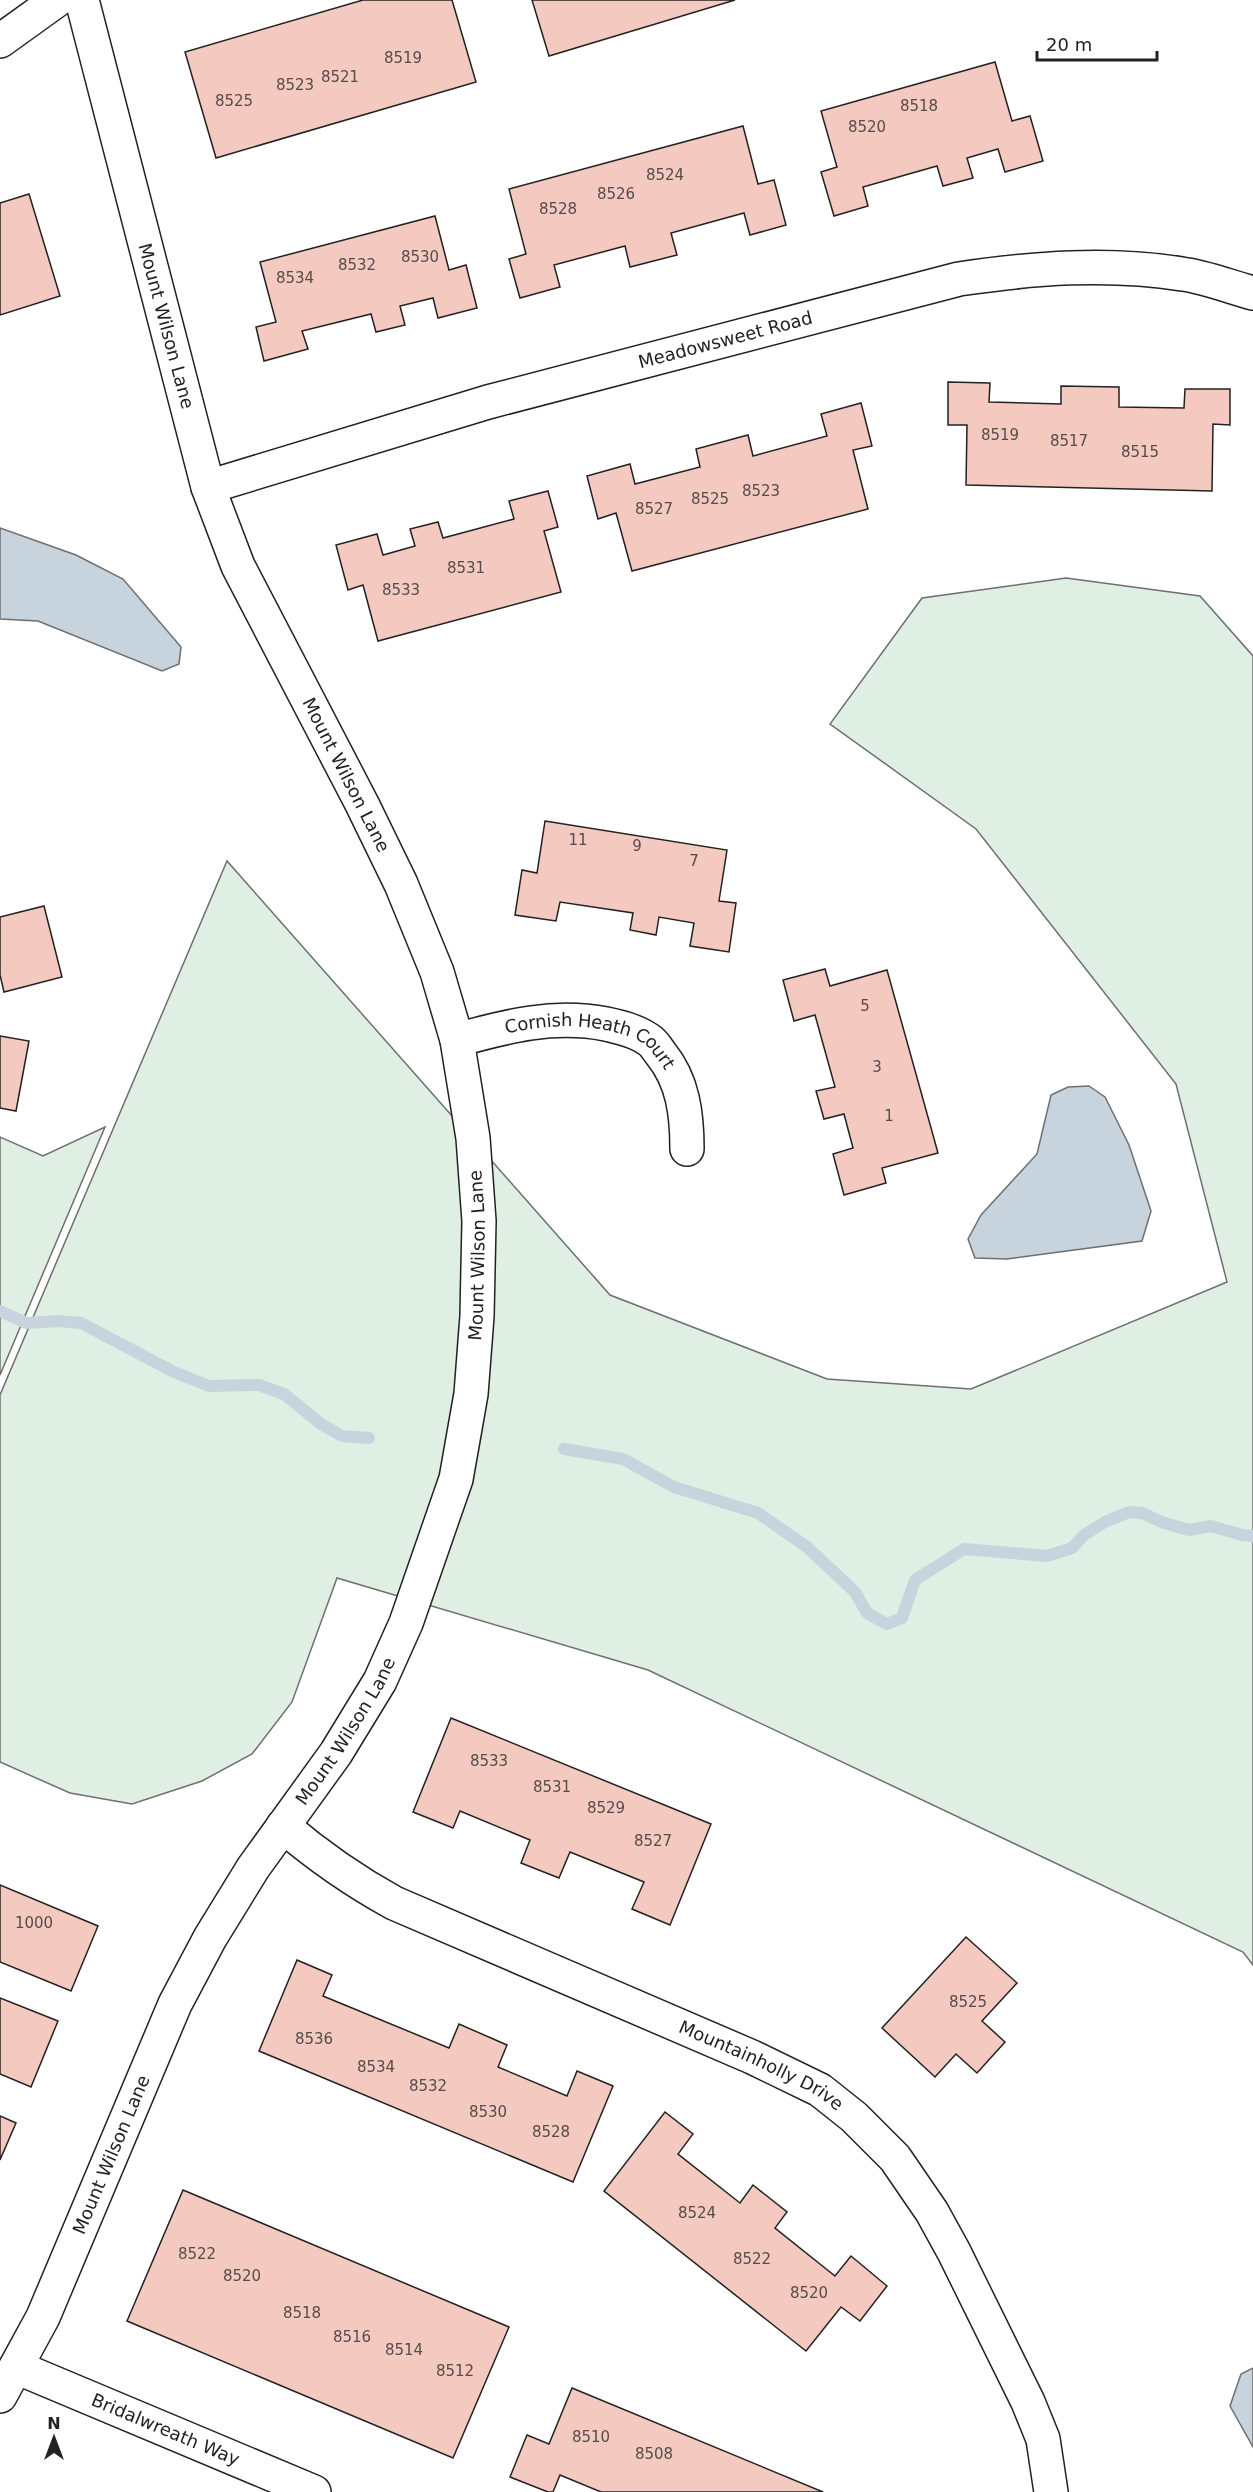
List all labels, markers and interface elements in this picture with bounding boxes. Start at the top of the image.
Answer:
scale bar [1037,24,1157,62]
text: 20 m [1046,34,1092,55]
house number: 8519 [384,49,422,67]
house number: 8521 [321,68,359,86]
house number: 8523 [276,76,314,94]
house number: 8525 [215,92,253,110]
house number: 8518 [900,97,938,115]
house number: 8520 [848,118,886,136]
house number: 8524 [646,166,684,184]
house number: 8526 [597,185,635,203]
house number: 8528 [539,200,577,218]
street label: Mount Wilson Lane [134,241,199,411]
house number: 8530 [401,248,439,266]
house number: 8532 [338,256,376,274]
house number: 8534 [276,269,314,287]
street label: Meadowsweet Road [636,307,815,372]
house number: 8519 [981,426,1019,444]
house number: 8517 [1050,432,1088,450]
house number: 8515 [1121,443,1159,461]
house number: 8523 [742,482,780,500]
house number: 8525 [691,490,729,508]
house number: 8527 [635,500,673,518]
house number: 8531 [447,559,485,577]
house number: 8533 [382,581,420,599]
street label: Mount Wilson Lane [298,694,395,856]
house number: 11 [568,831,588,849]
house number: 9 [632,837,642,855]
house number: 7 [689,852,699,870]
house number: 5 [860,997,870,1015]
street label: Cornish Heath Court [503,1009,680,1073]
house number: 3 [872,1058,882,1076]
house number: 1 [884,1107,894,1125]
street label: Mount Wilson Lane [464,1169,489,1341]
street label: Mount Wilson Lane [291,1654,399,1809]
house number: 8533 [470,1752,508,1770]
house number: 8531 [533,1778,571,1796]
house number: 8529 [587,1799,625,1817]
house number: 8527 [634,1832,672,1850]
house number: 1000 [15,1914,53,1932]
house number: 8525 [949,1993,987,2011]
street label: Mountainholly Drive [676,2016,848,2114]
house number: 8536 [295,2030,333,2048]
house number: 8534 [357,2058,395,2076]
street label: Mount Wilson Lane [68,2072,154,2237]
house number: 8532 [409,2077,447,2095]
house number: 8530 [469,2103,507,2121]
house number: 8528 [532,2123,570,2141]
house number: 8524 [678,2204,716,2222]
house number: 8522 [178,2245,216,2263]
house number: 8522 [733,2250,771,2268]
house number: 8520 [223,2267,261,2285]
house number: 8520 [790,2284,828,2302]
house number: 8518 [283,2304,321,2322]
house number: 8516 [333,2328,371,2346]
house number: 8514 [385,2341,423,2359]
house number: 8512 [436,2362,474,2380]
street label: Bridalwreath Way [88,2389,243,2470]
north arrow [24,2408,84,2468]
text: N [47,2414,61,2433]
house number: 8510 [572,2428,610,2446]
house number: 8508 [635,2445,673,2463]

